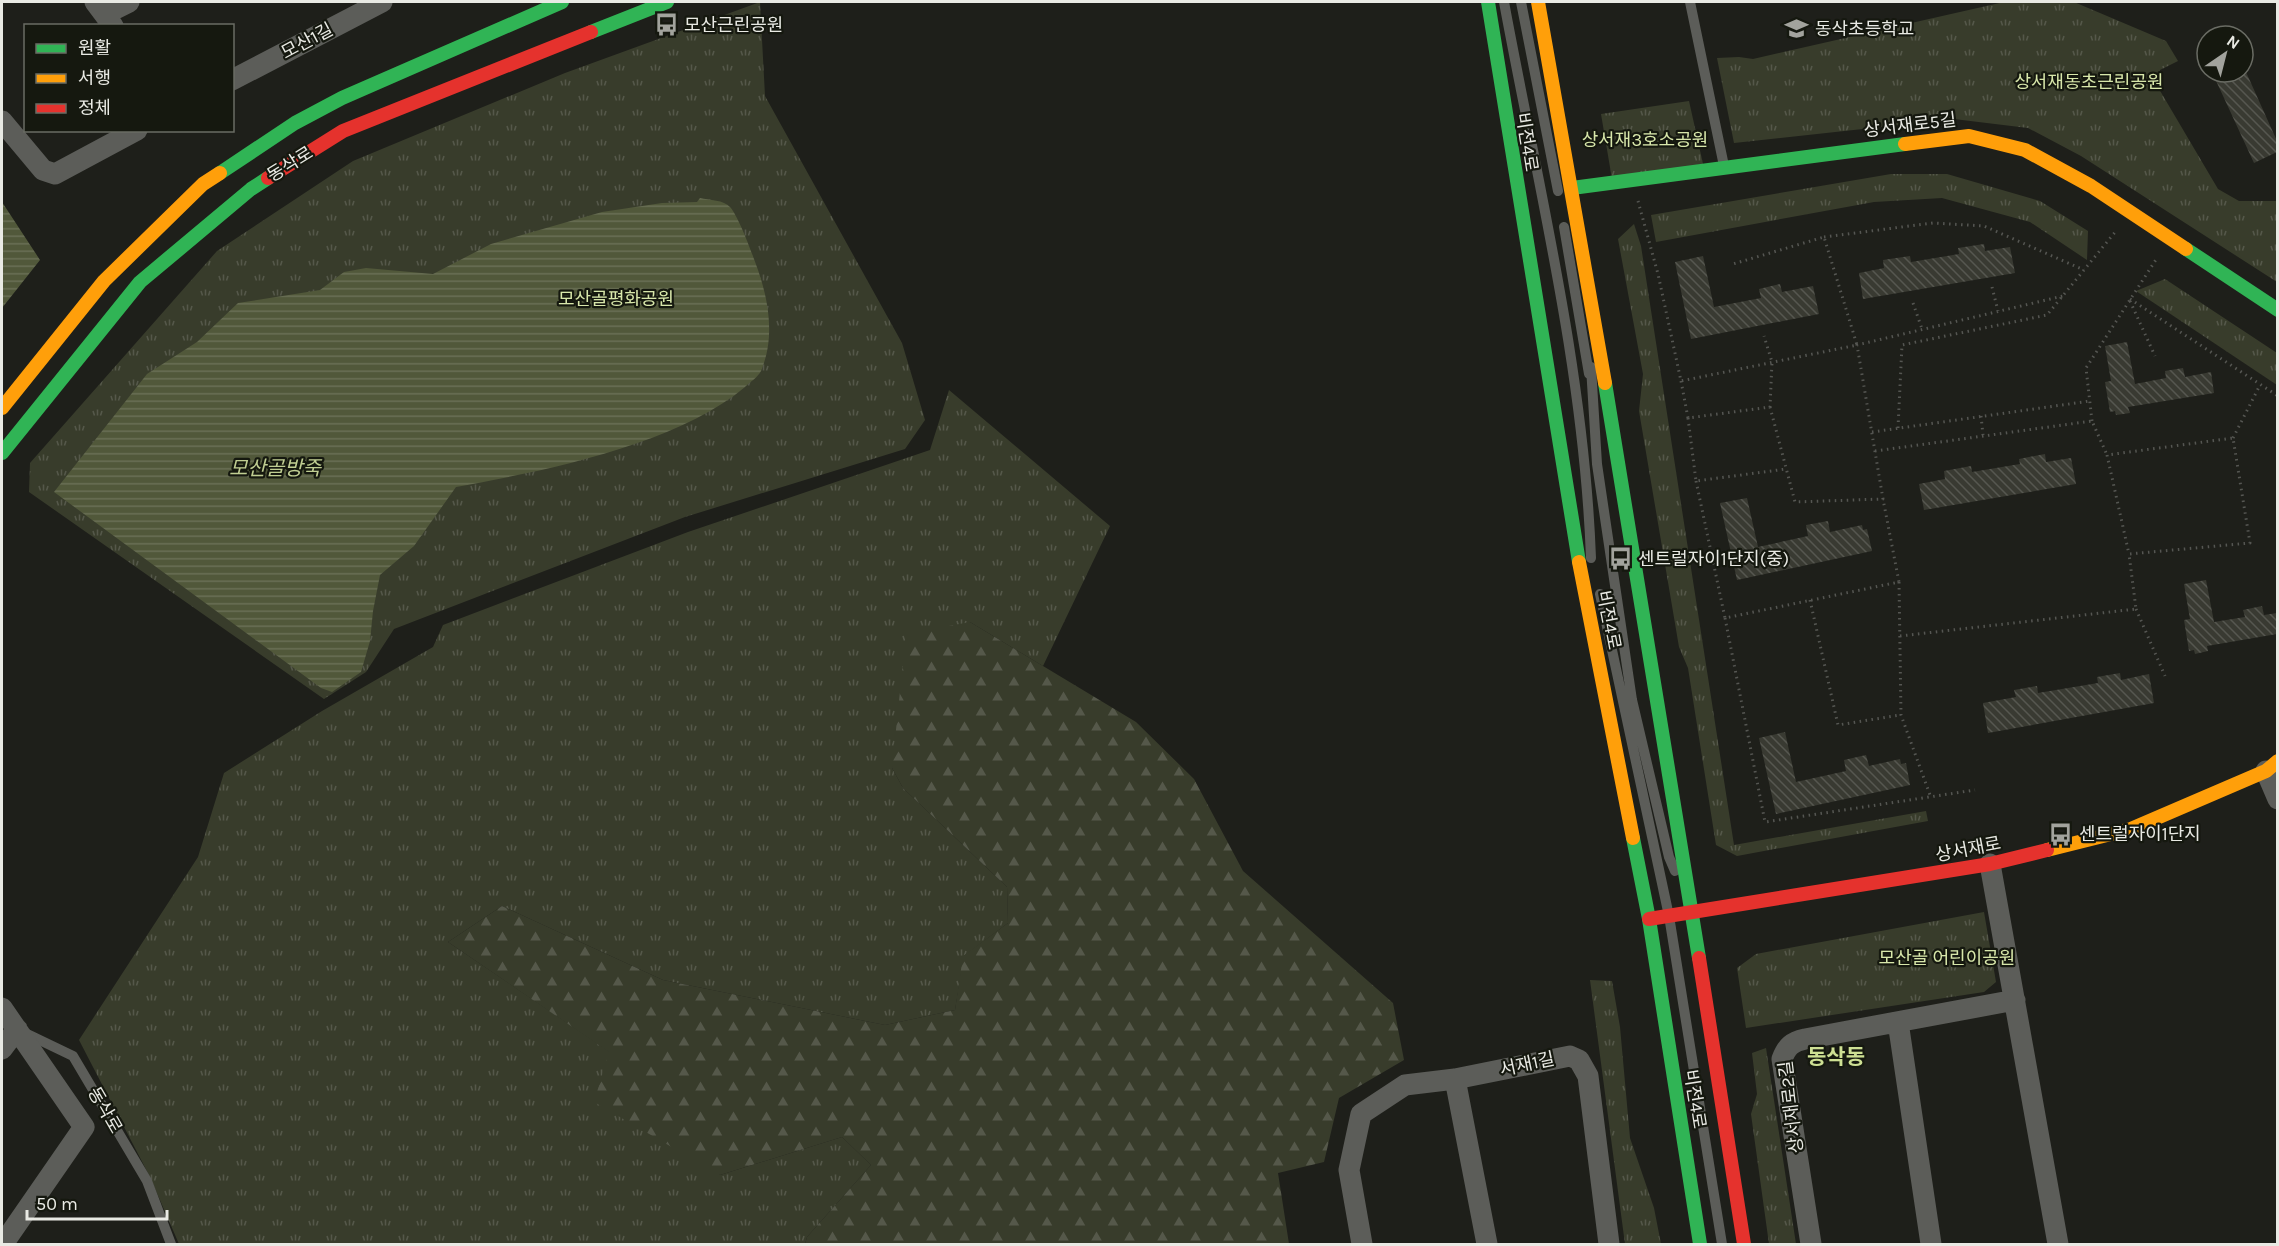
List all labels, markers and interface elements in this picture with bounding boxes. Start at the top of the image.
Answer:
bus stop icon: 모산근린공원 [653,12,679,38]
place label: 모산근린공원 [684,14,783,36]
school or university icon: 동삭초등학교 [1784,16,1810,42]
street label: 모산1길 [277,18,337,64]
place label: 동삭초등학교 [1815,18,1914,40]
legend [24,24,234,132]
north arrow [2195,24,2255,84]
text: N [2223,31,2243,53]
text: 원활 [78,37,111,59]
text: 서행 [78,67,111,89]
park label: 상서재동초근린공원 [2014,71,2164,93]
text: 정체 [78,97,111,119]
street label: 상서재로5길 [1863,108,1957,142]
street label: 비전4로 [1511,111,1543,173]
park label: 상서재3호소공원 [1582,129,1708,151]
street label: 동삭로 [263,142,317,186]
park label: 모산골평화공원 [558,288,674,310]
water label: 모산골방죽 [229,457,323,480]
bus stop icon: 센트럴자이1단지(중) [1607,546,1633,572]
place label: 센트럴자이1단지(중) [1638,548,1789,570]
street label: 비전4로 [1593,589,1625,651]
bus stop icon: 센트럴자이1단지 [2048,821,2074,847]
place label: 센트럴자이1단지 [2079,823,2201,845]
street label: 상서재로 [1933,832,2003,866]
park label: 모산골 어린이공원 [1879,947,2015,969]
district label: 동삭동 [1807,1045,1865,1069]
street label: 서재1길 [1498,1047,1556,1081]
street label: 상서재로2길 [1774,1059,1808,1155]
street label: 비전4로 [1679,1068,1711,1130]
street label: 동삭로 [83,1083,127,1137]
scale bar [27,1183,166,1221]
text: 50 m [36,1193,78,1215]

